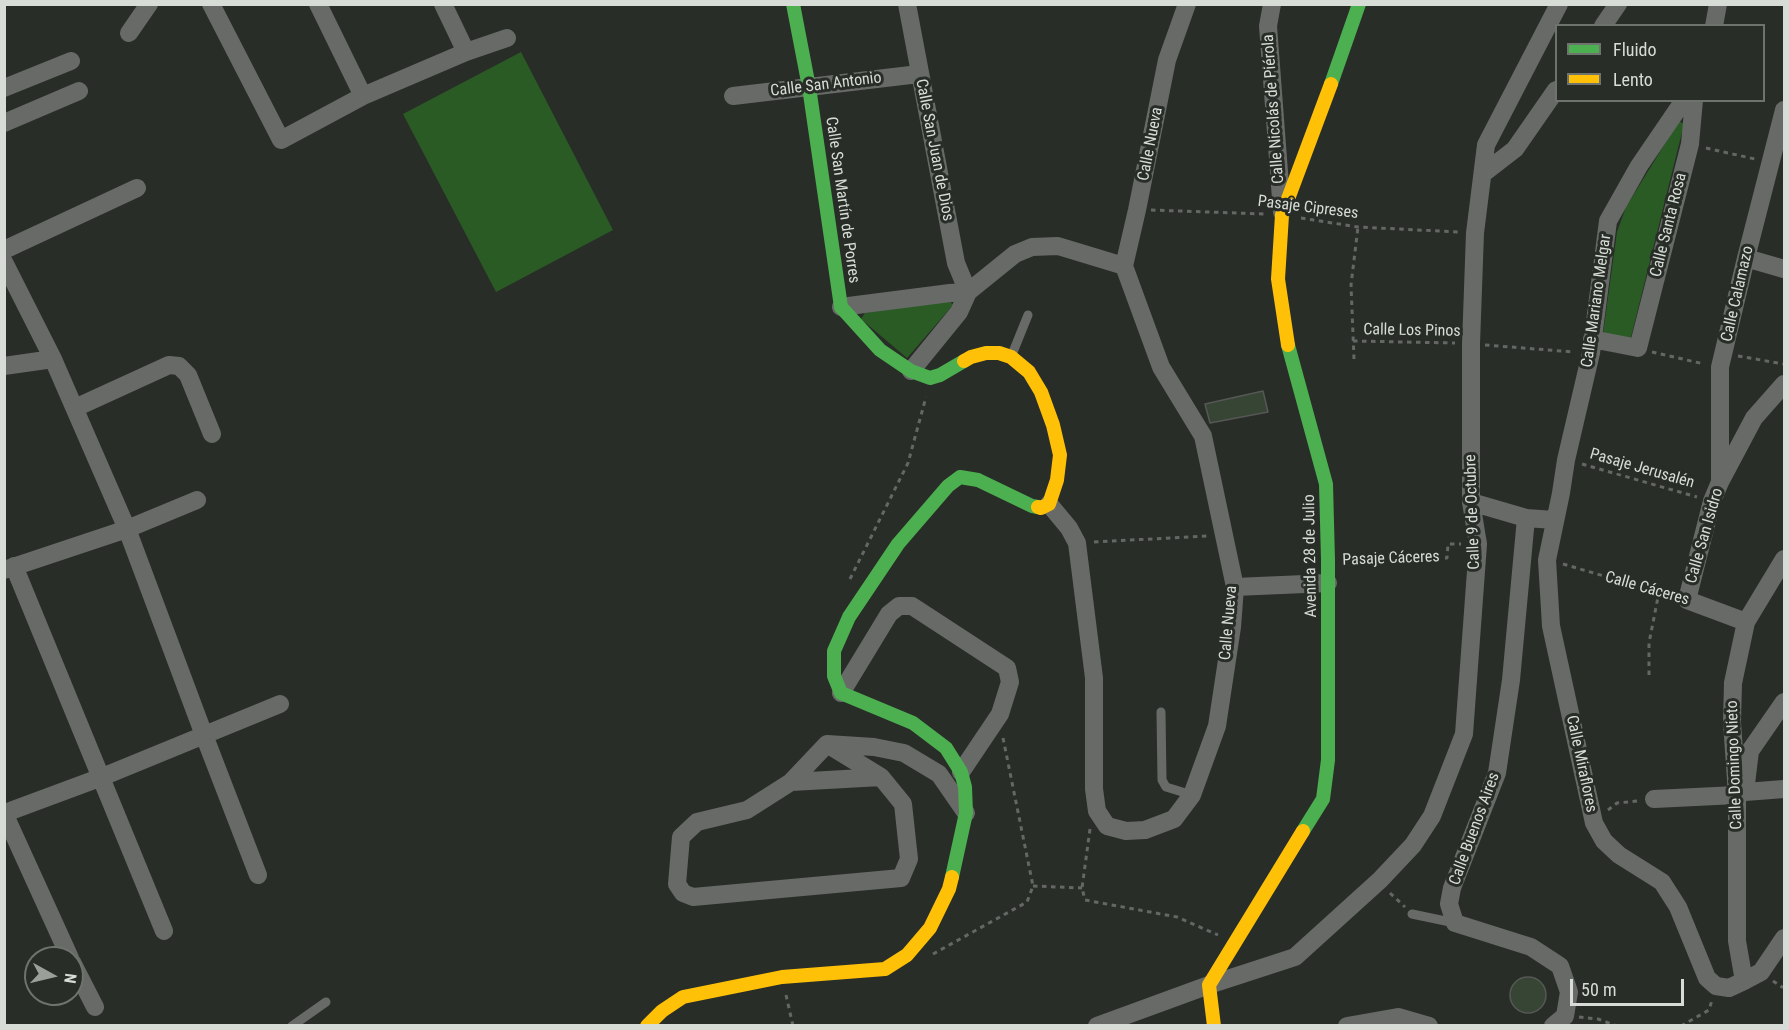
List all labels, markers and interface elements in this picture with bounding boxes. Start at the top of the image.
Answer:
legend [1555,24,1765,102]
street label: Calle Nicolás de Piérola [1259,34,1289,184]
text: Fluido [1613,39,1657,60]
street label: Calle San Antonio [769,69,883,101]
text: Lento [1613,69,1653,90]
street label: Calle San Juan de Dios [911,77,957,223]
street label: Calle Nueva [1134,106,1168,182]
street label: Calle San Martín de Porres [821,116,863,284]
street label: Calle Santa Rosa [1647,171,1691,279]
street label: Pasaje Cipreses [1257,192,1359,224]
street label: Calle Mariano Melgar [1578,233,1616,369]
street label: Calle Calamazo [1718,244,1758,344]
street label: Calle Los Pinos [1363,321,1461,341]
street label: Pasaje Jerusalén [1587,445,1697,493]
street label: Calle 9 de Octubre [1461,454,1485,570]
street label: Calle San Isidro [1682,486,1728,586]
street label: Avenida 28 de Julio [1300,494,1322,618]
street label: Pasaje Cáceres [1342,548,1440,570]
street label: Calle Cáceres [1603,568,1691,610]
street label: Calle Nueva [1216,585,1242,661]
street label: Calle Domingo Nieto [1723,700,1747,830]
street label: Calle Miraflores [1561,714,1601,814]
street label: Calle Buenos Aires [1446,770,1504,888]
north arrow [24,946,84,1006]
scale bar [1573,967,1687,1005]
text: N [60,972,80,984]
text: 50 m [1581,979,1616,1000]

